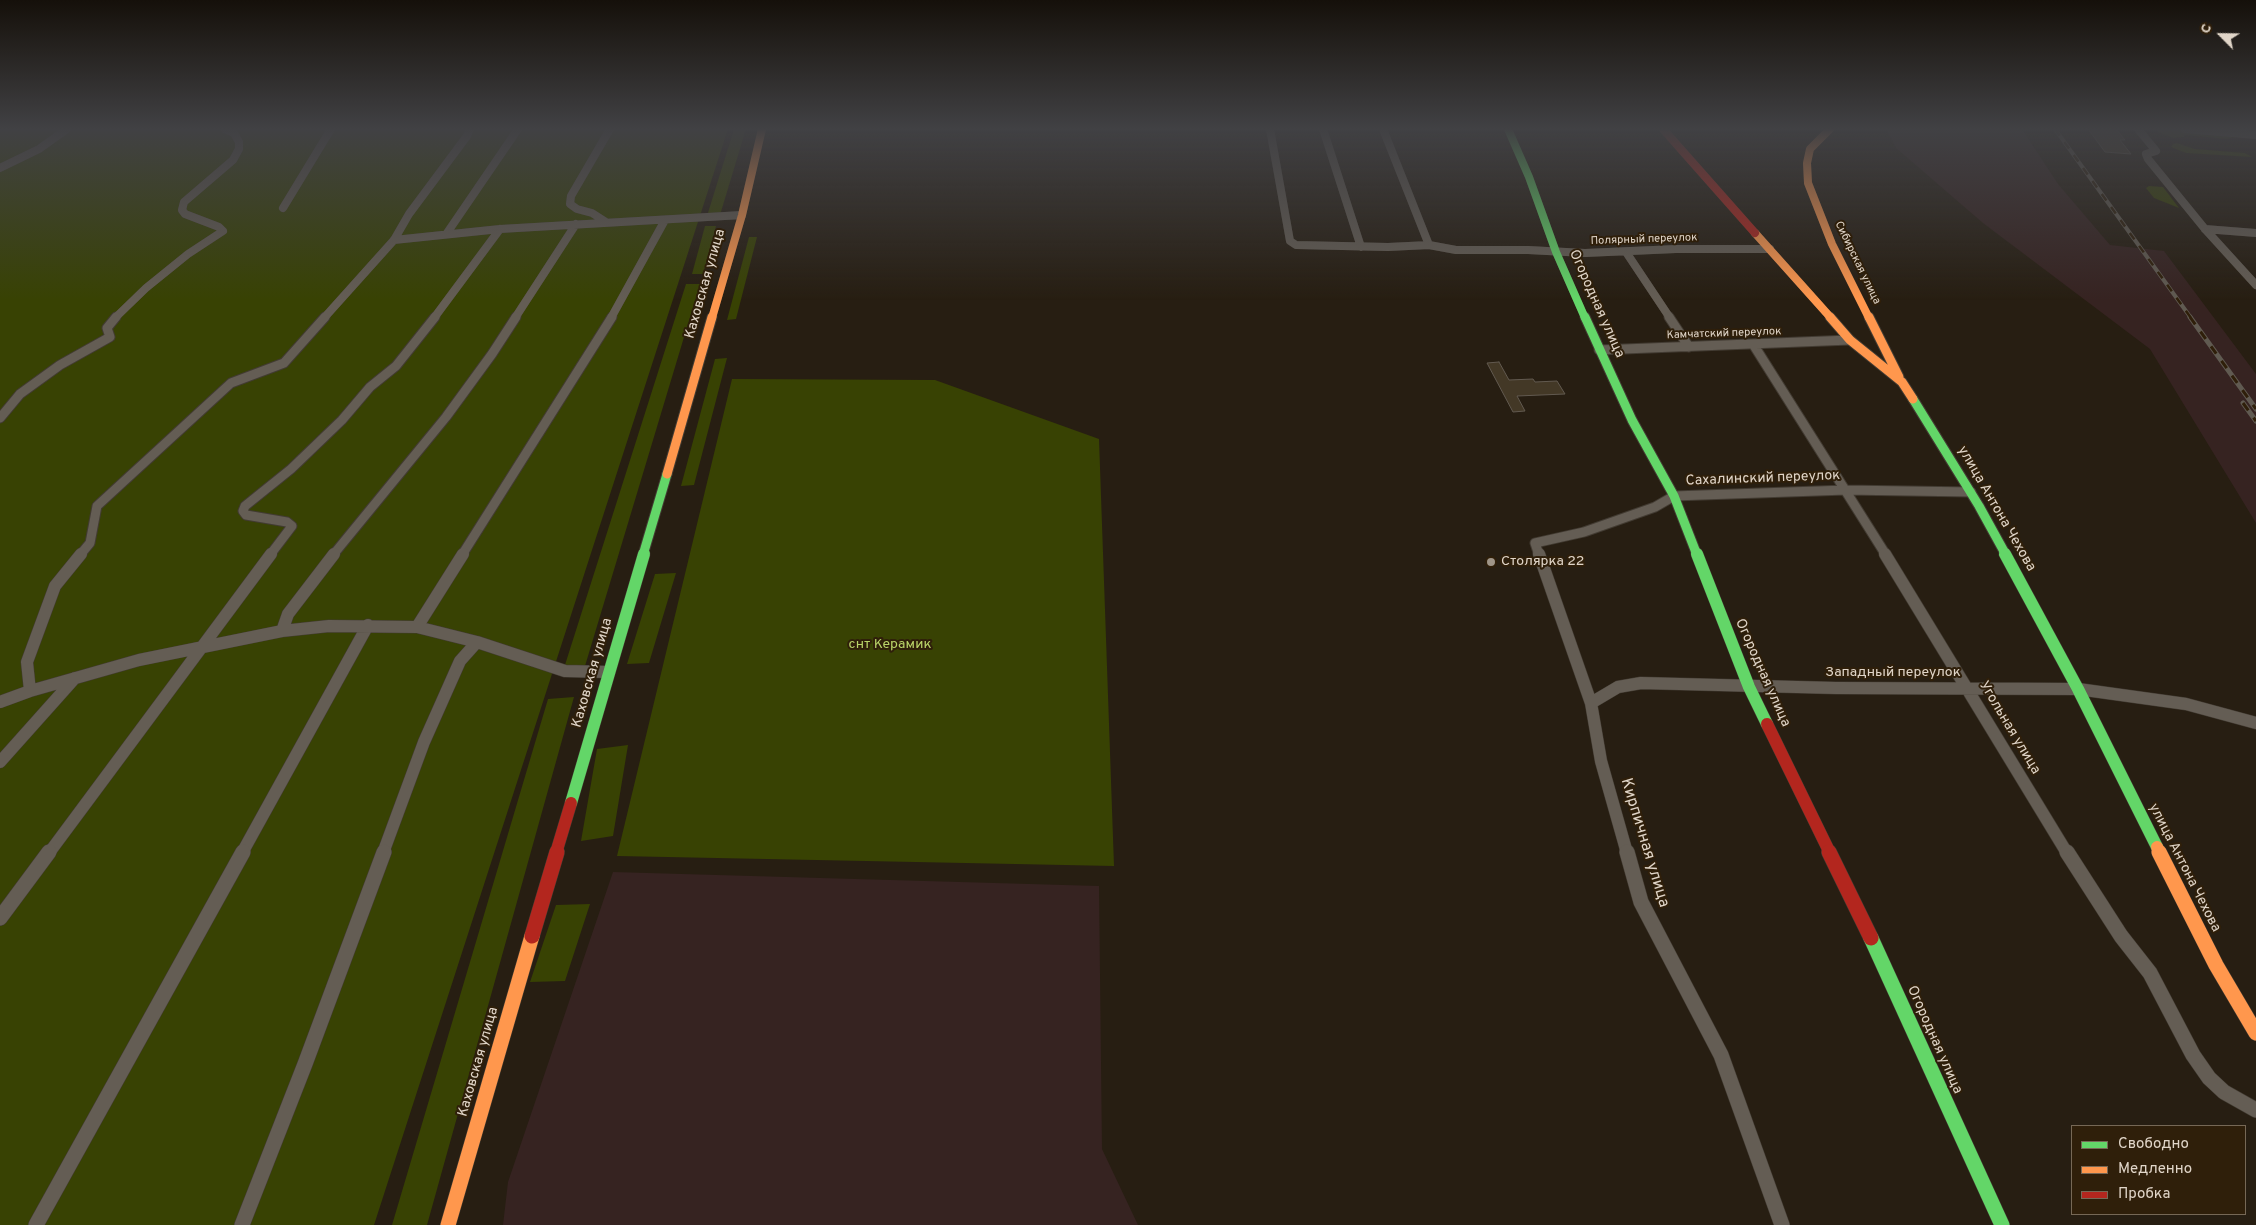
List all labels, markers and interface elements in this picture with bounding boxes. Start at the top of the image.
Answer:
north arrow [2196,10,2246,60]
text: С [2197,22,2216,36]
street label: Сибирская улица [1831,219,1883,307]
street label: Каховская улица [682,227,730,341]
street label: Полярный переулок [1590,232,1698,248]
street label: Огородная улица [1565,247,1627,361]
street label: Камчатский переулок [1666,325,1782,343]
street label: улица Антона Чехова [1953,443,2039,575]
street label: Сахалинский переулок [1685,468,1841,490]
place label: Столярка 22 [1501,554,1584,570]
marker: Столярка 22 [1485,556,1497,568]
street label: Каховская улица [569,616,617,730]
street label: Огородная улица [1731,616,1793,730]
park label: снт Керамик [849,637,931,653]
street label: Западный переулок [1825,665,1961,681]
street label: Угольная улица [1975,678,2043,778]
street label: Кирпичная улица [1615,776,1673,910]
street label: улица Антона Чехова [2144,801,2224,935]
street label: Огородная улица [1903,983,1965,1097]
street label: Каховская улица [455,1005,503,1119]
legend [2071,1125,2246,1215]
text: Свободно [2118,1135,2189,1154]
text: Медленно [2118,1160,2192,1179]
text: Пробка [2118,1185,2170,1204]

